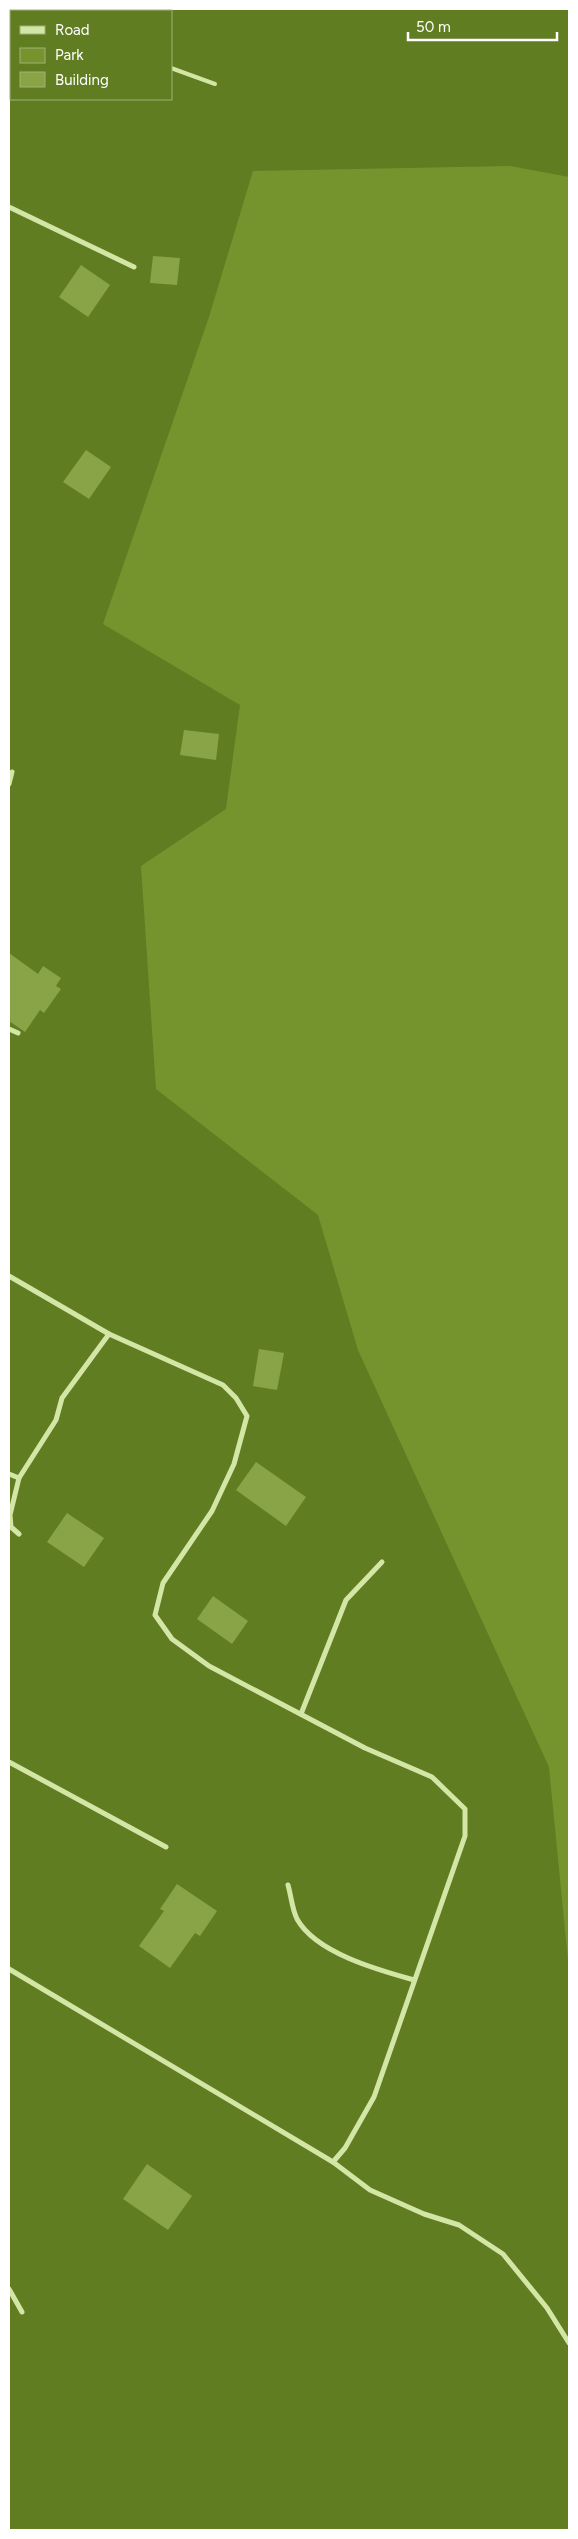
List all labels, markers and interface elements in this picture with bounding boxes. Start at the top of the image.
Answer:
legend [10,10,172,100]
scale bar [408,10,557,42]
text: 50 m [416,18,451,36]
text: Road [55,21,90,39]
text: Park [55,46,84,64]
text: Building [55,71,109,89]

